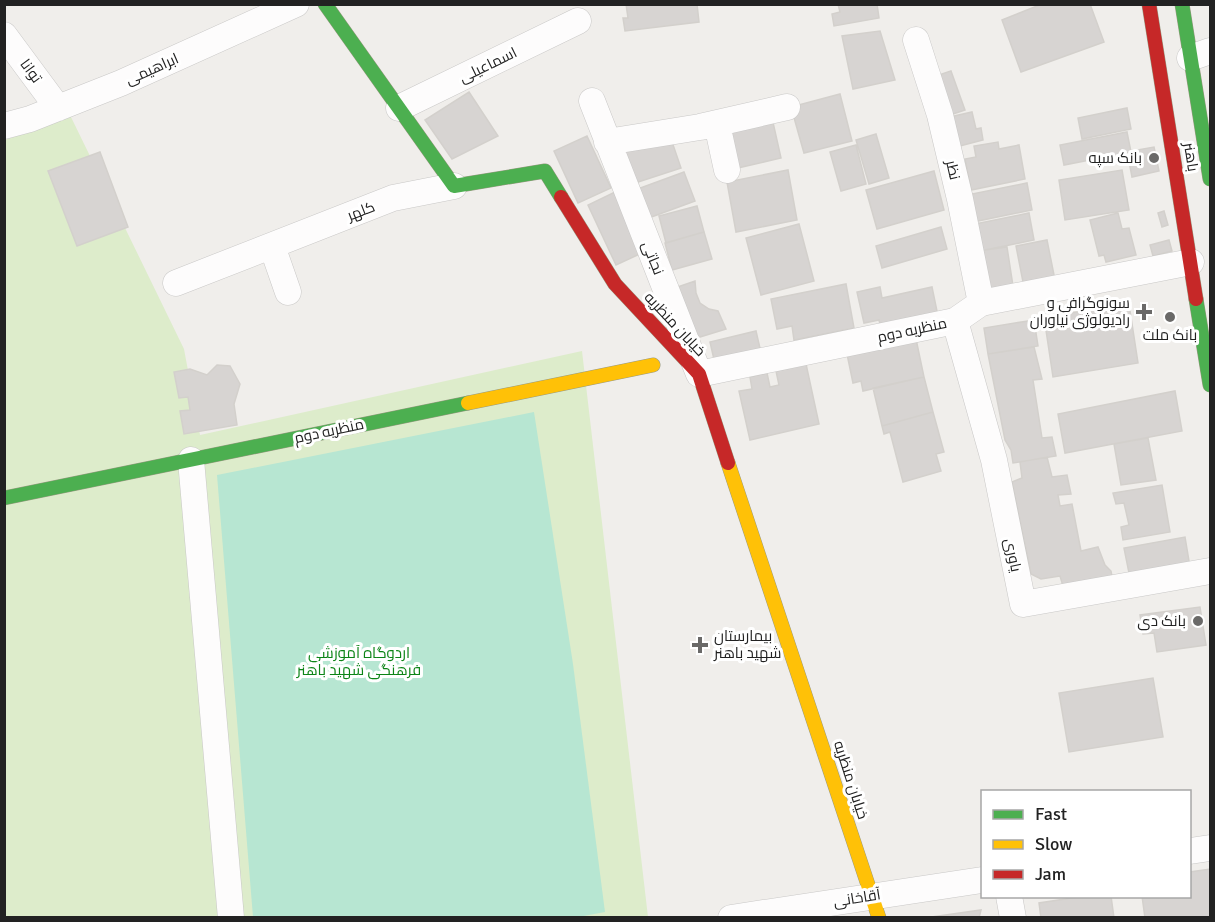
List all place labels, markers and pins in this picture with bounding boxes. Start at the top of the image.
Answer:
place label: بانک سپه [1089,149,1142,168]
marker: بانک سپه [1147,151,1161,165]
place label: سونوگرافی و رادیولوژی نیاوران [1030,294,1130,330]
marker: سونوگرافی و رادیولوژی نیاوران [1135,303,1153,321]
marker: بانک ملت [1163,310,1177,324]
place label: بانک ملت [1143,326,1197,344]
place label: بانک دی [1137,612,1186,631]
marker: بانک دی [1191,614,1205,628]
place label: بیمارستان شهید باهنر [713,627,781,663]
marker: بیمارستان شهید باهنر [691,636,709,654]

